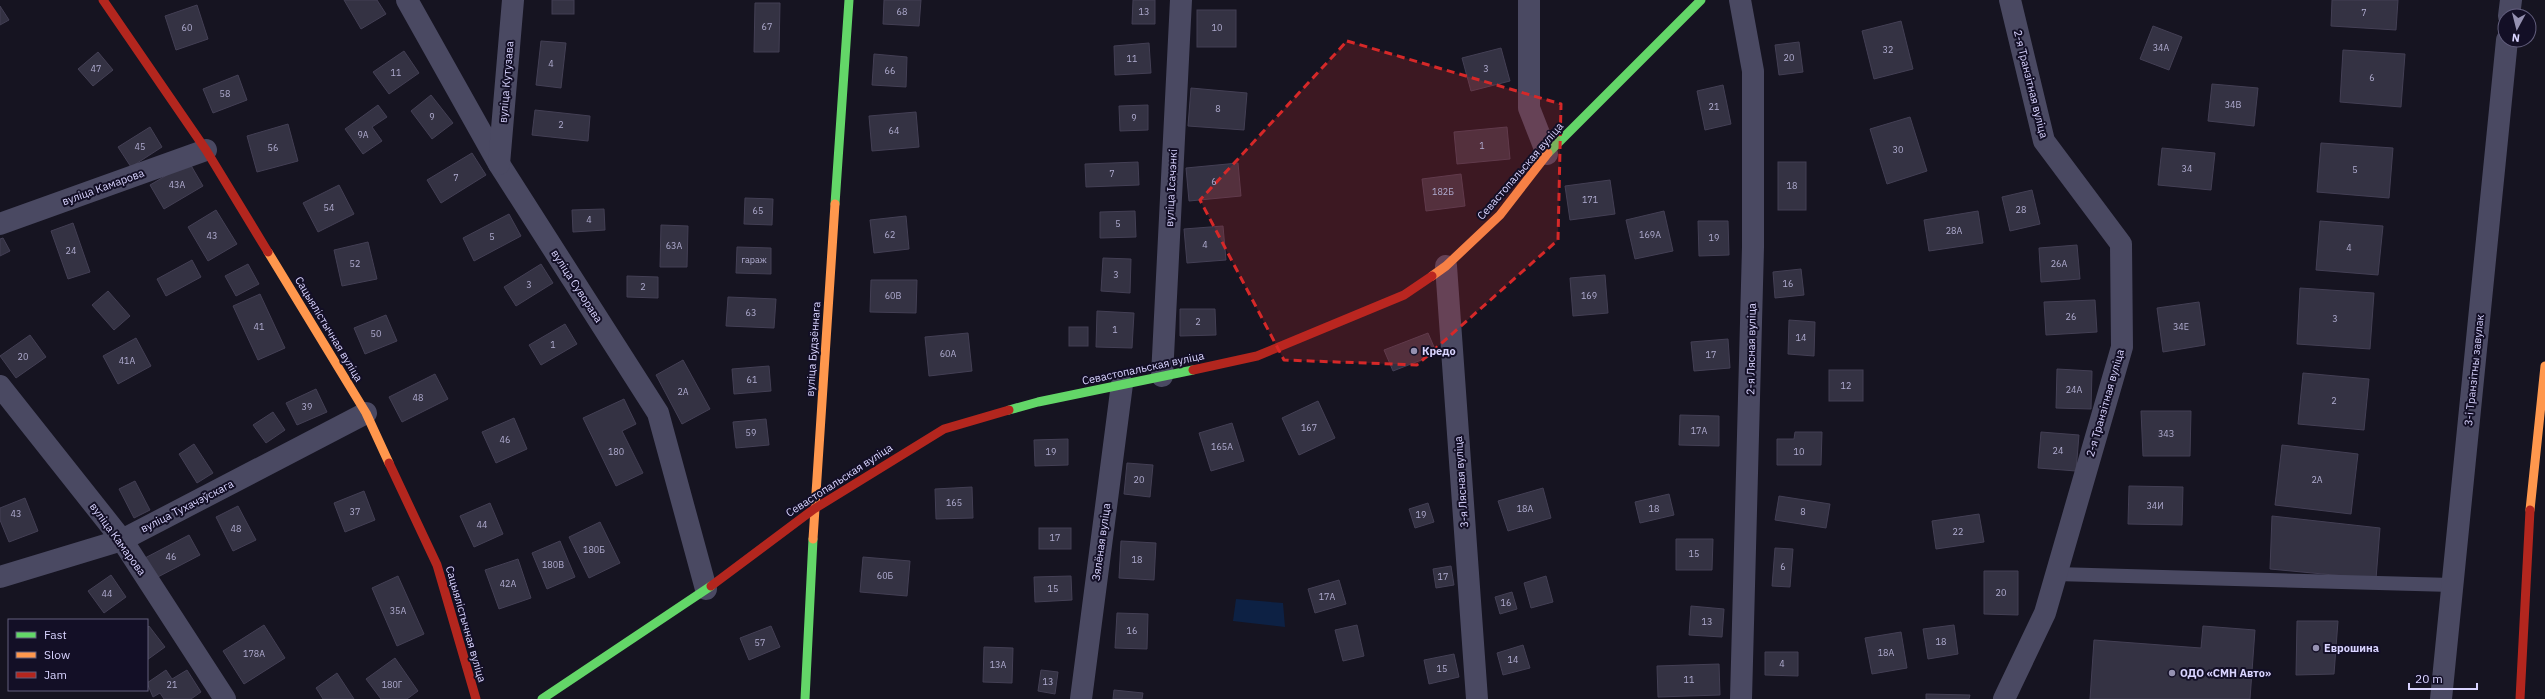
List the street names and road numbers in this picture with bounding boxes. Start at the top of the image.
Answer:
street label: 2-я Транзітная вуліца [2011,28,2051,140]
street label: вуліца Кутузава [495,40,517,123]
street label: Севастопальская вуліца [1474,119,1566,223]
street label: вуліца Ісачэнкі [1162,149,1180,227]
street label: вуліца Камарова [60,166,146,208]
street label: вуліца Суворава [548,247,606,325]
street label: Сацыялістычная вуліца [292,274,366,384]
street label: вуліца Будзённага [803,301,823,397]
street label: 2-я Лясная вуліца [1743,303,1759,395]
street label: 3-і Транзітны завулак [2461,313,2487,427]
street label: Севастопальская вуліца [1081,348,1205,388]
street label: 2-я Транзітная вуліца [2083,348,2127,458]
street label: 3-я Лясная вуліца [1451,435,1471,528]
street label: Севастопальская вуліца [783,440,895,520]
street label: вуліца Тухачэўскага [138,476,236,536]
street label: вуліца Камарова [87,500,149,578]
street label: Зялёная вуліца [1089,502,1113,582]
street label: Сацыялістычная вуліца [443,564,489,684]

